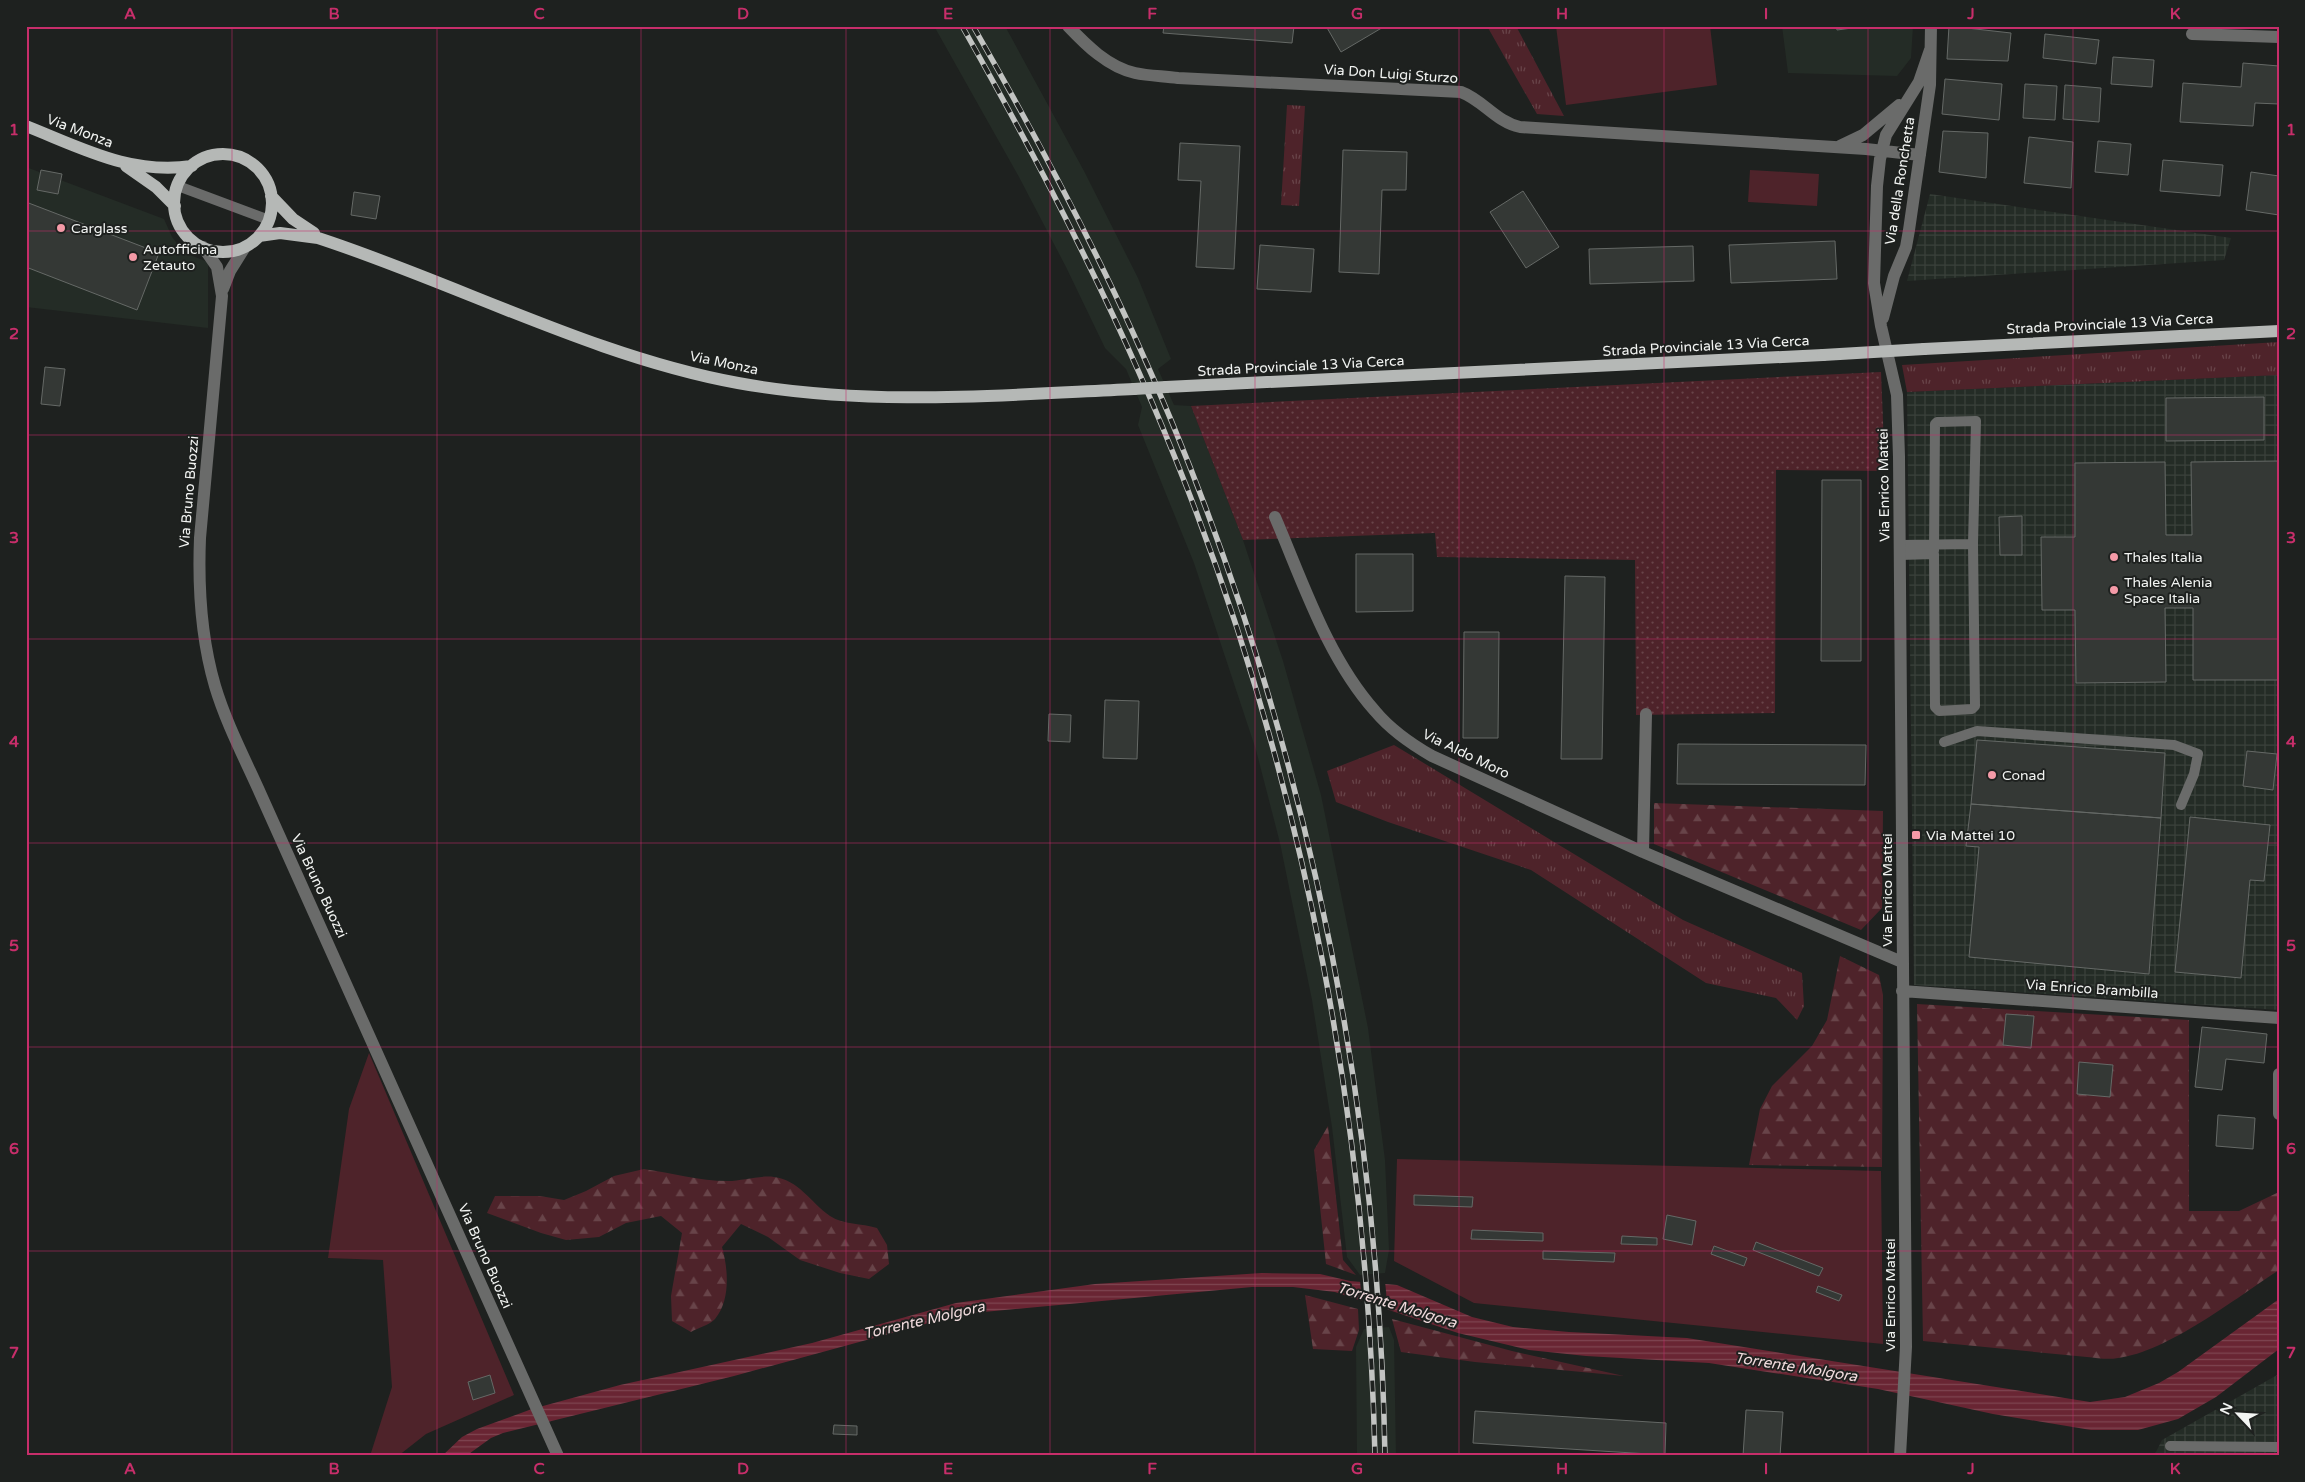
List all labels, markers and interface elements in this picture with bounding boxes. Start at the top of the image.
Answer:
text: A [124,4,136,24]
text: B [328,4,340,24]
text: C [533,4,545,24]
text: D [737,4,749,24]
text: E [943,4,953,24]
text: F [1147,4,1157,24]
text: G [1351,4,1363,24]
text: H [1556,4,1568,24]
text: I [1764,4,1768,24]
text: J [1966,4,1975,24]
text: K [2170,4,2181,24]
street label: Via Don Luigi Sturzo [1323,61,1459,87]
street label: Via Monza [44,111,116,151]
street label: Via della Ronchetta [1881,116,1919,246]
text: 1 [9,120,19,140]
text: 1 [2286,120,2296,140]
place label: Carglass [71,220,128,237]
marker: Carglass [55,222,67,234]
place label: Autofficina Zetauto [143,241,217,274]
marker: Autofficina Zetauto [127,251,139,263]
street label: Strada Provinciale 13 Via Cerca [2006,310,2214,338]
text: 2 [9,324,19,344]
text: 2 [2286,324,2296,344]
street label: Strada Provinciale 13 Via Cerca [1602,332,1810,360]
street label: Via Monza [688,347,760,379]
street label: Strada Provinciale 13 Via Cerca [1197,352,1405,380]
street label: Via Enrico Mattei [1875,428,1893,542]
street label: Via Bruno Buozzi [176,435,202,549]
text: 3 [9,528,19,548]
text: 3 [2286,528,2296,548]
place label: Thales Italia [2124,549,2203,566]
marker: Thales Italia [2108,551,2120,563]
place label: Thales Alenia Space Italia [2124,574,2212,607]
marker: Thales Alenia Space Italia [2108,584,2120,596]
street label: Via Aldo Moro [1420,726,1512,782]
text: 4 [9,732,19,752]
text: 4 [2286,732,2296,752]
place label: Conad [2002,767,2045,784]
marker: Conad [1986,769,1998,781]
place label: Via Mattei 10 [1926,827,2015,844]
marker: Via Mattei 10 [1910,829,1922,841]
street label: Via Bruno Buozzi [287,831,351,941]
street label: Via Enrico Mattei [1879,833,1896,947]
text: 5 [9,936,19,956]
text: 5 [2286,936,2296,956]
street label: Via Enrico Brambilla [2025,976,2159,1002]
text: 6 [9,1139,19,1159]
text: 6 [2286,1139,2296,1159]
street label: Via Bruno Buozzi [454,1201,516,1311]
street label: Via Enrico Mattei [1882,1238,1899,1352]
water label: Torrente Molgora [1335,1278,1459,1332]
water label: Torrente Molgora [862,1297,987,1343]
text: 7 [9,1343,19,1363]
text: 7 [2286,1343,2296,1363]
water label: Torrente Molgora [1733,1348,1859,1386]
north arrow [2212,1390,2262,1440]
text: N [2217,1400,2237,1417]
text: A [124,1459,136,1479]
text: B [328,1459,340,1479]
text: C [533,1459,545,1479]
text: D [737,1459,749,1479]
text: E [943,1459,953,1479]
text: F [1147,1459,1157,1479]
text: G [1351,1459,1363,1479]
text: H [1556,1459,1568,1479]
text: I [1764,1459,1768,1479]
text: J [1966,1459,1975,1479]
text: K [2170,1459,2181,1479]

